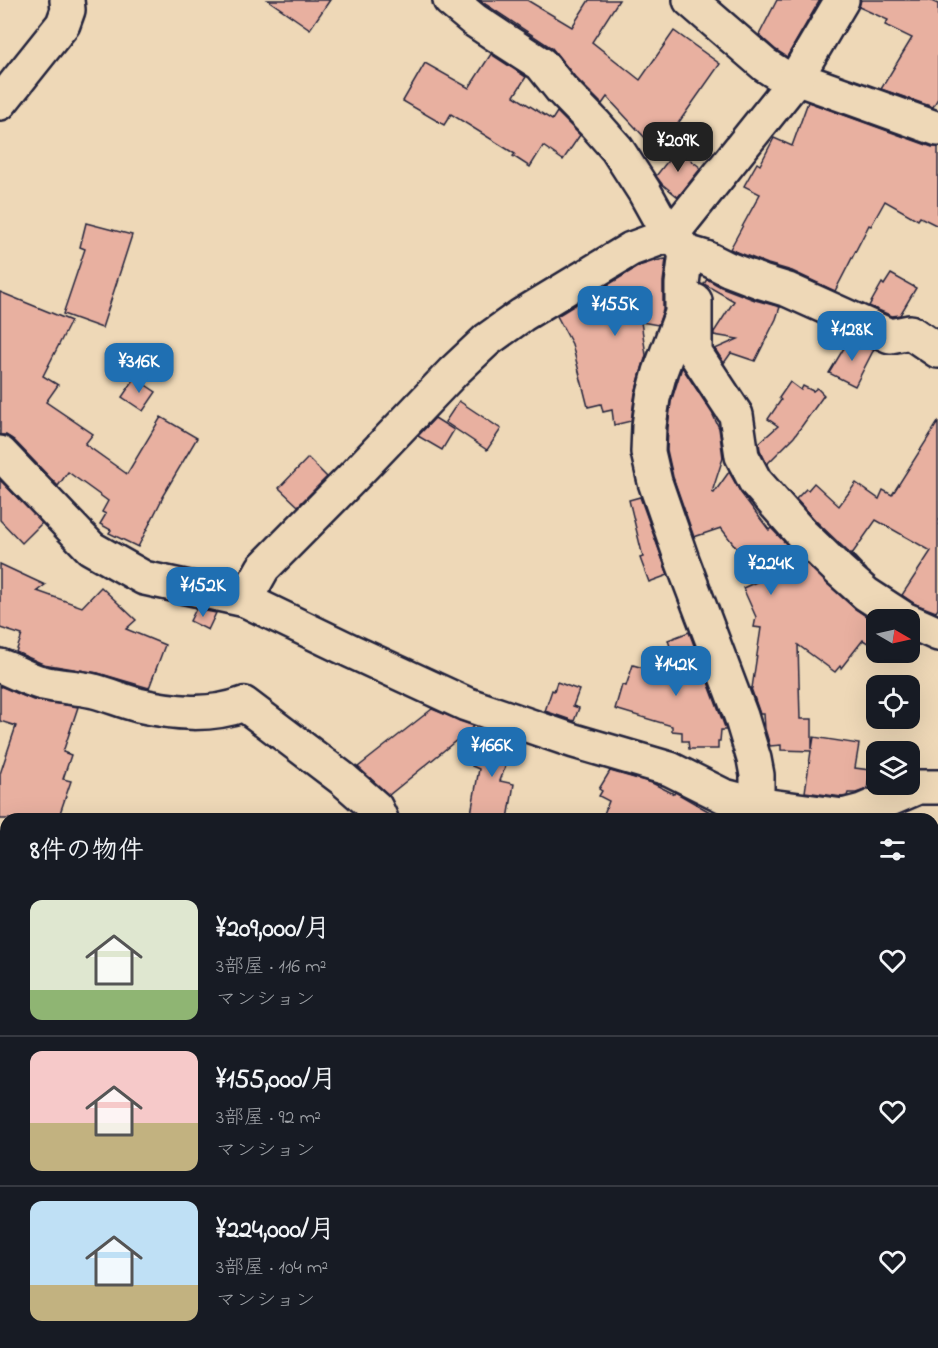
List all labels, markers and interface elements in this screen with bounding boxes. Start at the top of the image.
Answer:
pin: ¥209K [636,122,720,173]
text: ¥209K [657,127,699,156]
pin: ¥155K [573,286,657,337]
text: ¥155K [592,291,638,320]
pin: ¥128K [810,311,894,362]
text: ¥128K [831,316,873,345]
pin: ¥316K [97,343,181,394]
text: ¥316K [119,348,159,377]
pin: ¥224K [729,545,813,596]
text: ¥224K [748,550,794,579]
pin: ¥152K [161,567,245,618]
text: ¥152K [180,572,226,601]
north arrow [866,609,920,663]
map controls [866,609,920,795]
pin: ¥142K [634,646,718,697]
text: ¥142K [655,651,697,680]
button: locate [866,675,920,729]
pin: ¥166K [450,727,534,778]
text: ¥166K [471,732,513,761]
button: layers [866,741,920,795]
text: 8件の物件 [30,833,144,871]
icon: filters [876,833,909,866]
text: ¥209,000/月 [216,911,330,949]
icon: home [78,924,150,996]
icon: heart [876,944,909,977]
text: 3部屋 · 116 m² [216,953,327,982]
text: マンション [216,986,315,1015]
text: ¥155,000/月 [216,1062,336,1100]
icon: home [78,1075,150,1147]
icon: heart [876,1095,909,1128]
text: 3部屋 · 92 m² [216,1104,321,1133]
text: マンション [216,1137,315,1166]
text: ¥224,000/月 [216,1212,335,1250]
icon: home [78,1225,150,1297]
icon: heart [876,1245,909,1278]
text: 3部屋 · 104 m² [216,1254,328,1283]
text: マンション [216,1287,315,1316]

